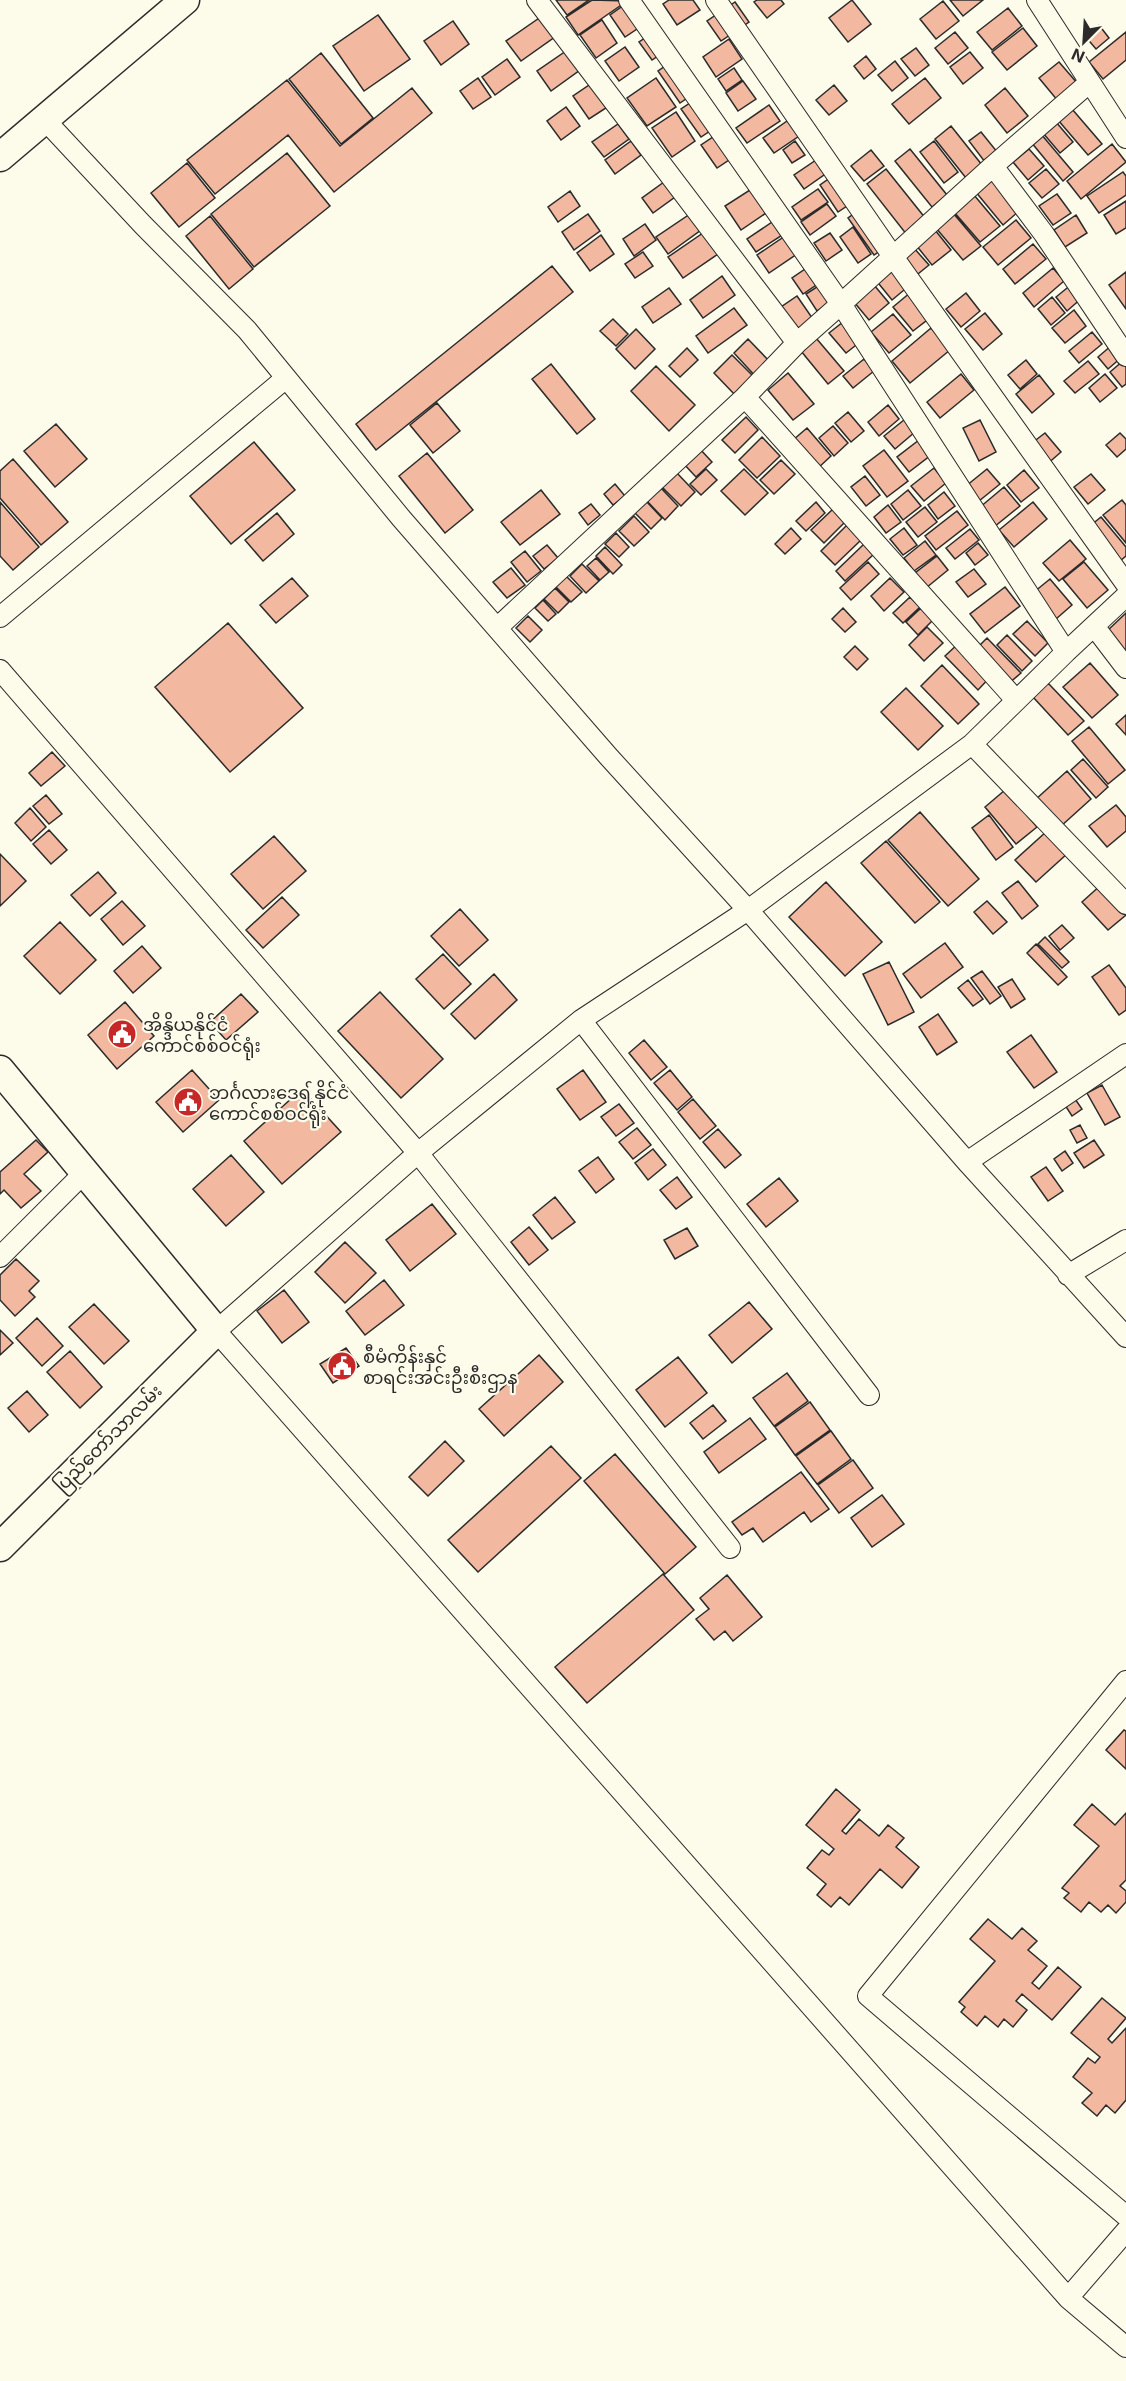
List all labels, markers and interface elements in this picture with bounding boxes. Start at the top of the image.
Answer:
north arrow [1054,12,1114,72]
text: N [1068,44,1088,67]
place label: အိန္ဒိယနိုင်ငံ ကောင်စစ်ဝင်ရုံး [143,1011,261,1061]
public building icon: အိန္ဒိယနိုင်ငံ ကောင်စစ်ဝင်ရုံး [106,1018,138,1050]
place label: ဘင်္ဂလားဒေရှ့်နိုင်ငံ ကောင်စစ်ဝင်ရုံး [209,1079,349,1129]
public building icon: ဘင်္ဂလားဒေရှ့်နိုင်ငံ ကောင်စစ်ဝင်ရုံး [172,1086,204,1118]
place label: စီမံကိန်းနှင့် စာရင်းအင်းဦးစီးဌာန [363,1343,518,1393]
public building icon: စီမံကိန်းနှင့် စာရင်းအင်းဦးစီးဌာန [326,1350,358,1382]
street label: ပြည်တော်သာလမ်း [49,1379,169,1499]

